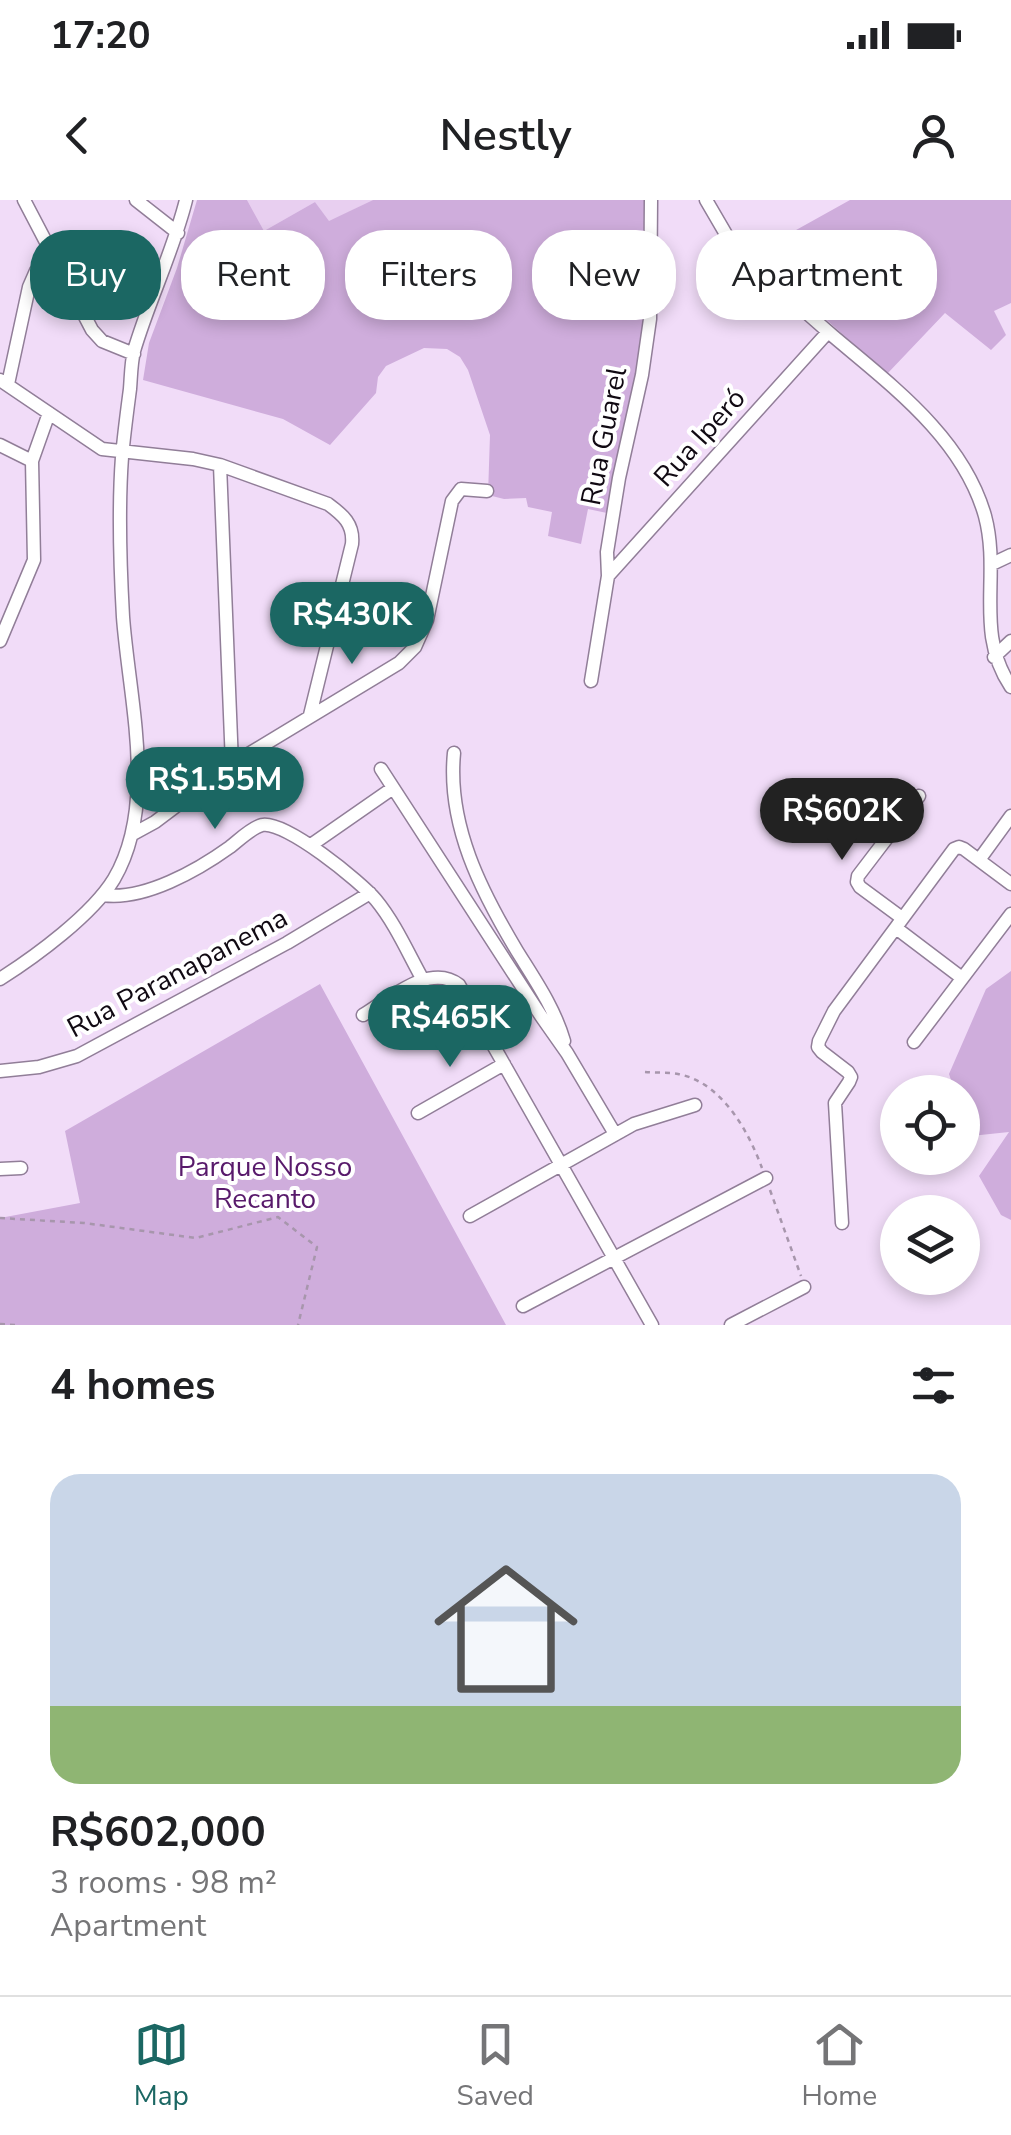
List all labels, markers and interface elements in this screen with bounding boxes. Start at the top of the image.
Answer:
text: 17:20 [50,10,151,61]
text: Nestly [439,105,572,166]
icon: back [50,108,105,163]
icon: person [906,108,961,163]
chip: Buy [30,230,161,320]
chip: Rent [181,230,325,320]
chip: Filters [345,230,512,320]
chip: New [532,230,676,320]
chip: Apartment [696,230,937,320]
street label: Rua Guarel [572,363,636,509]
street label: Rua Iperó [645,380,754,495]
pin: R$430K [271,582,433,667]
text: R$430K [292,593,412,636]
pin: R$1.55M [123,747,307,832]
text: R$1.55M [148,758,282,801]
pin: R$602K [761,778,923,863]
text: R$602K [782,789,902,832]
street label: Rua Paranapanema [61,899,294,1047]
pin: R$465K [369,985,531,1070]
text: R$465K [390,996,510,1039]
map controls [880,1075,980,1295]
button: locate [880,1075,980,1175]
park label: Parque Nosso Recanto [178,1148,352,1218]
button: layers [880,1195,980,1295]
text: 4 homes [50,1357,215,1414]
icon: filters [906,1358,961,1413]
icon: home [416,1539,596,1719]
text: R$602,000 [50,1804,266,1861]
text: 3 rooms · 98 m² [50,1861,277,1904]
text: Apartment [50,1904,206,1947]
tab: Map [134,2017,189,2115]
tab: Saved [457,2017,534,2115]
tab: Home [801,2017,877,2115]

